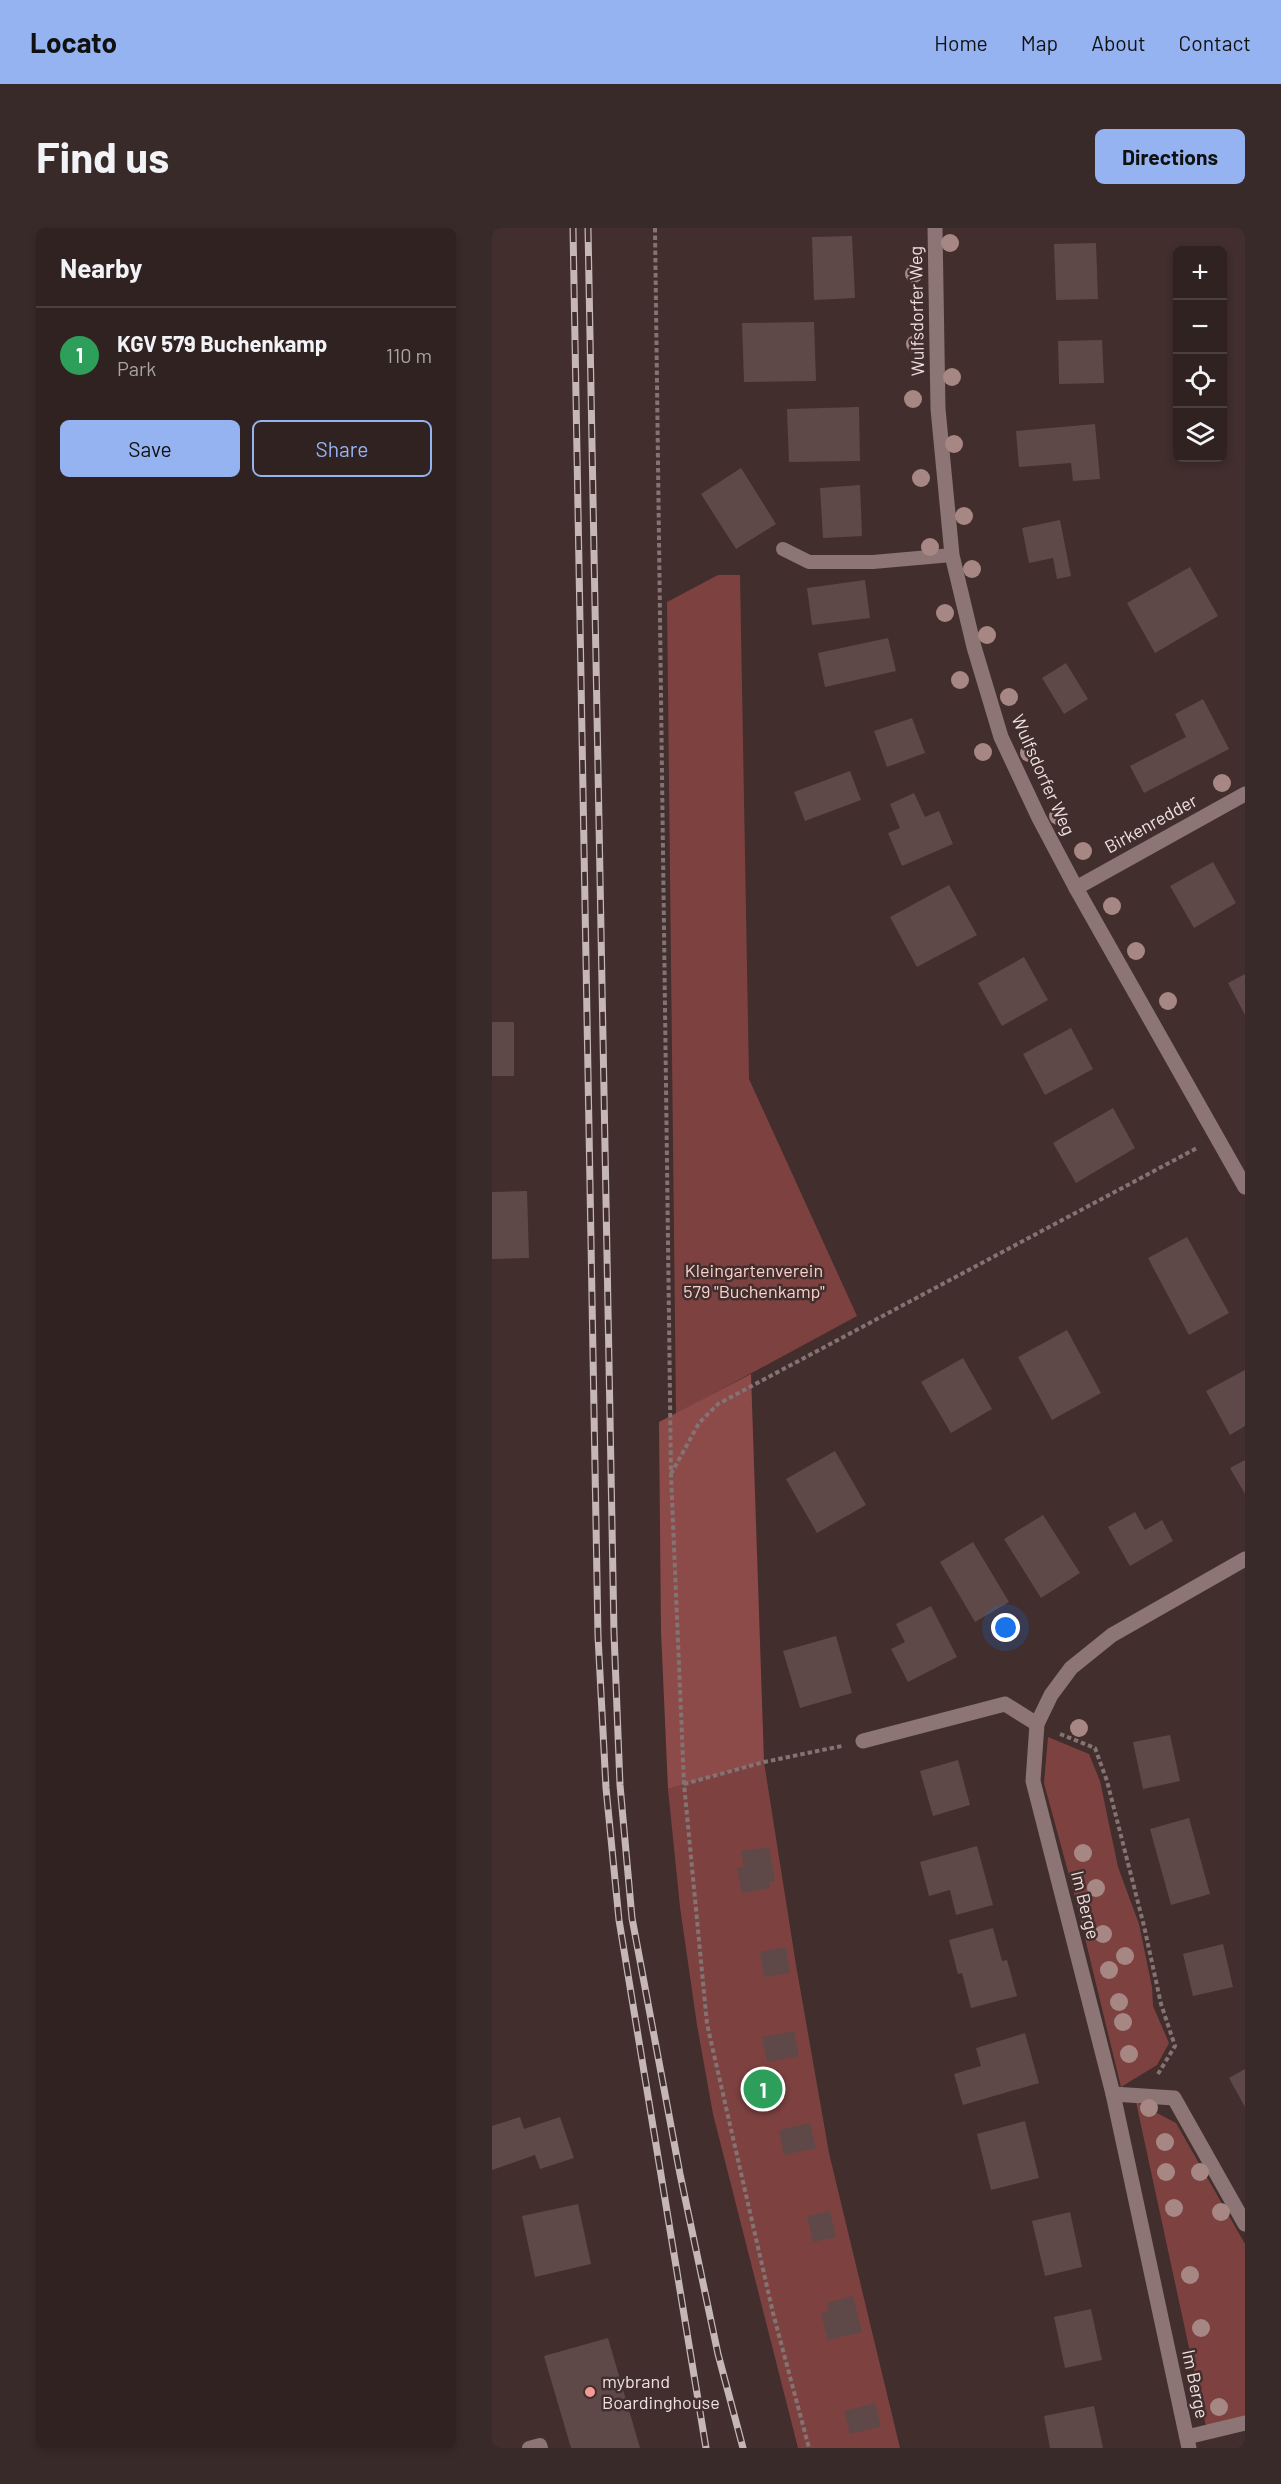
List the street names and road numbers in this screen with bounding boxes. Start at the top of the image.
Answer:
street label: Wulfsdorfer Weg [904,246,928,376]
street label: Wulfsdorfer Weg [1007,711,1080,838]
street label: Birkenredder [1100,789,1201,858]
street label: Im Berge [1067,1868,1105,1941]
street label: Im Berge [1178,2347,1214,2420]

